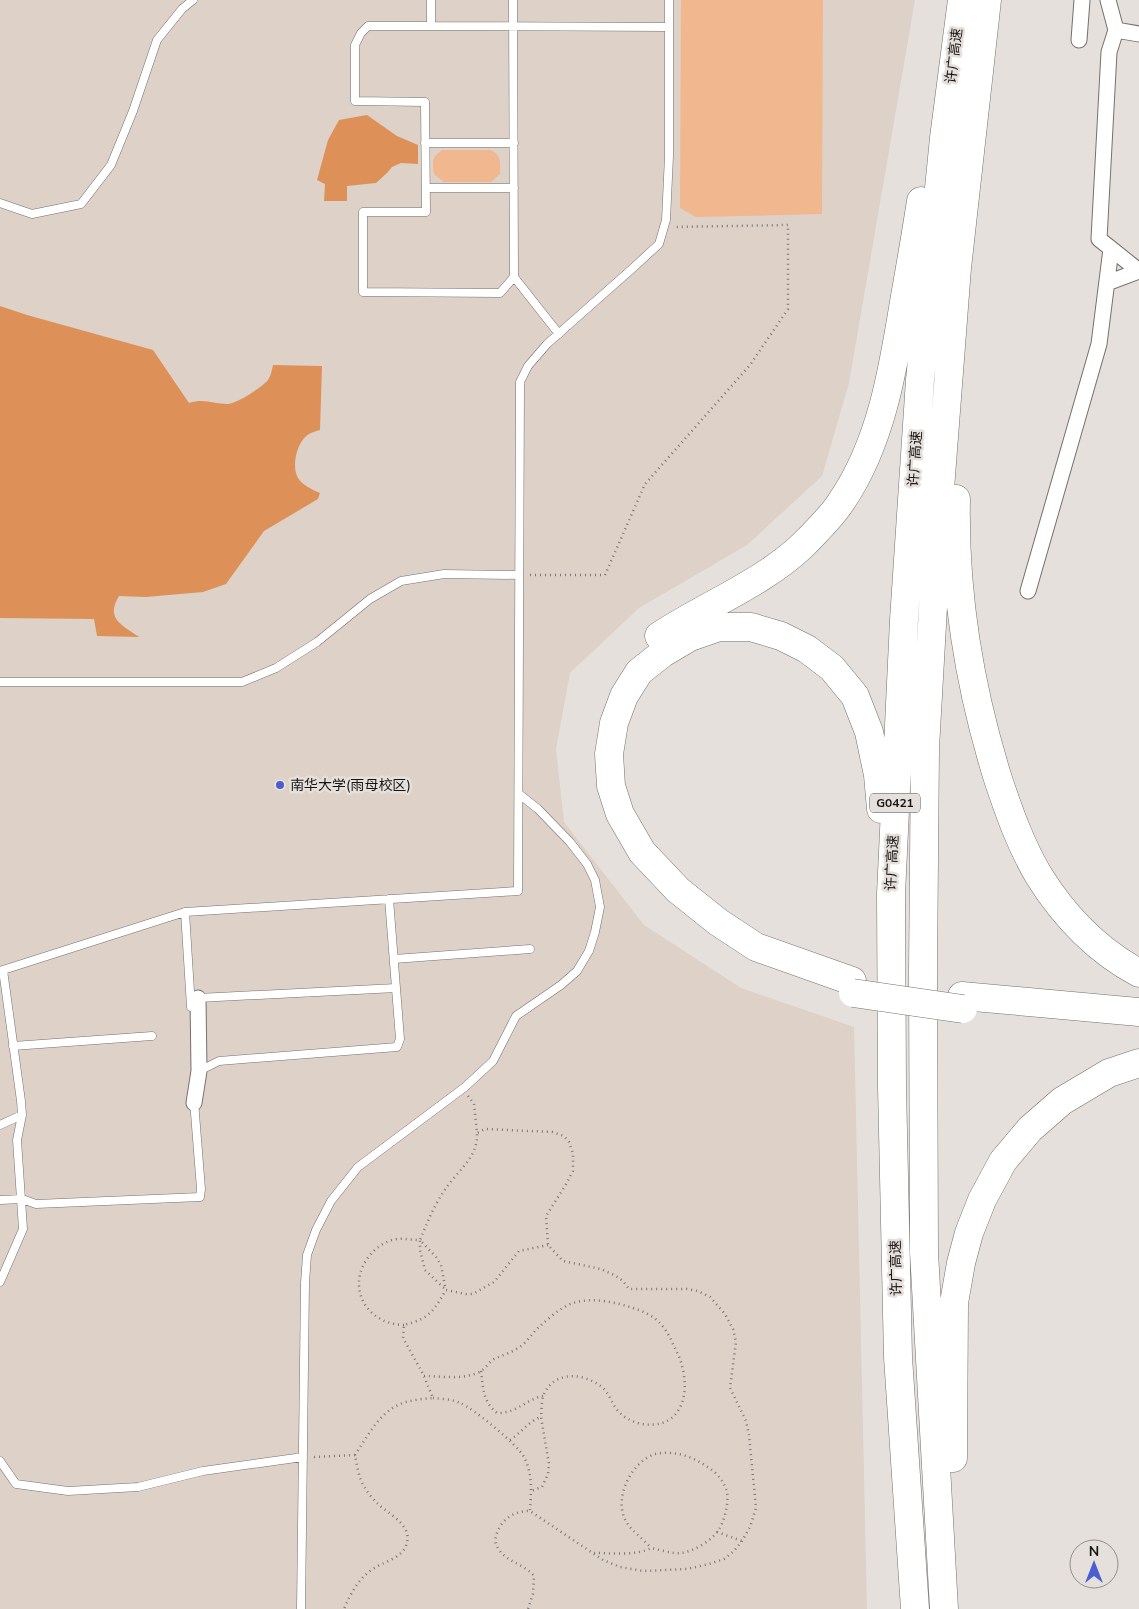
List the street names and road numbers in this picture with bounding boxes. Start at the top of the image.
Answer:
street label: 许广高速 [941,27,967,85]
street label: 许广高速 [904,430,926,488]
road number: G0421 [870,794,920,812]
street label: 许广高速 [881,835,903,891]
street label: 许广高速 [886,1240,906,1296]

